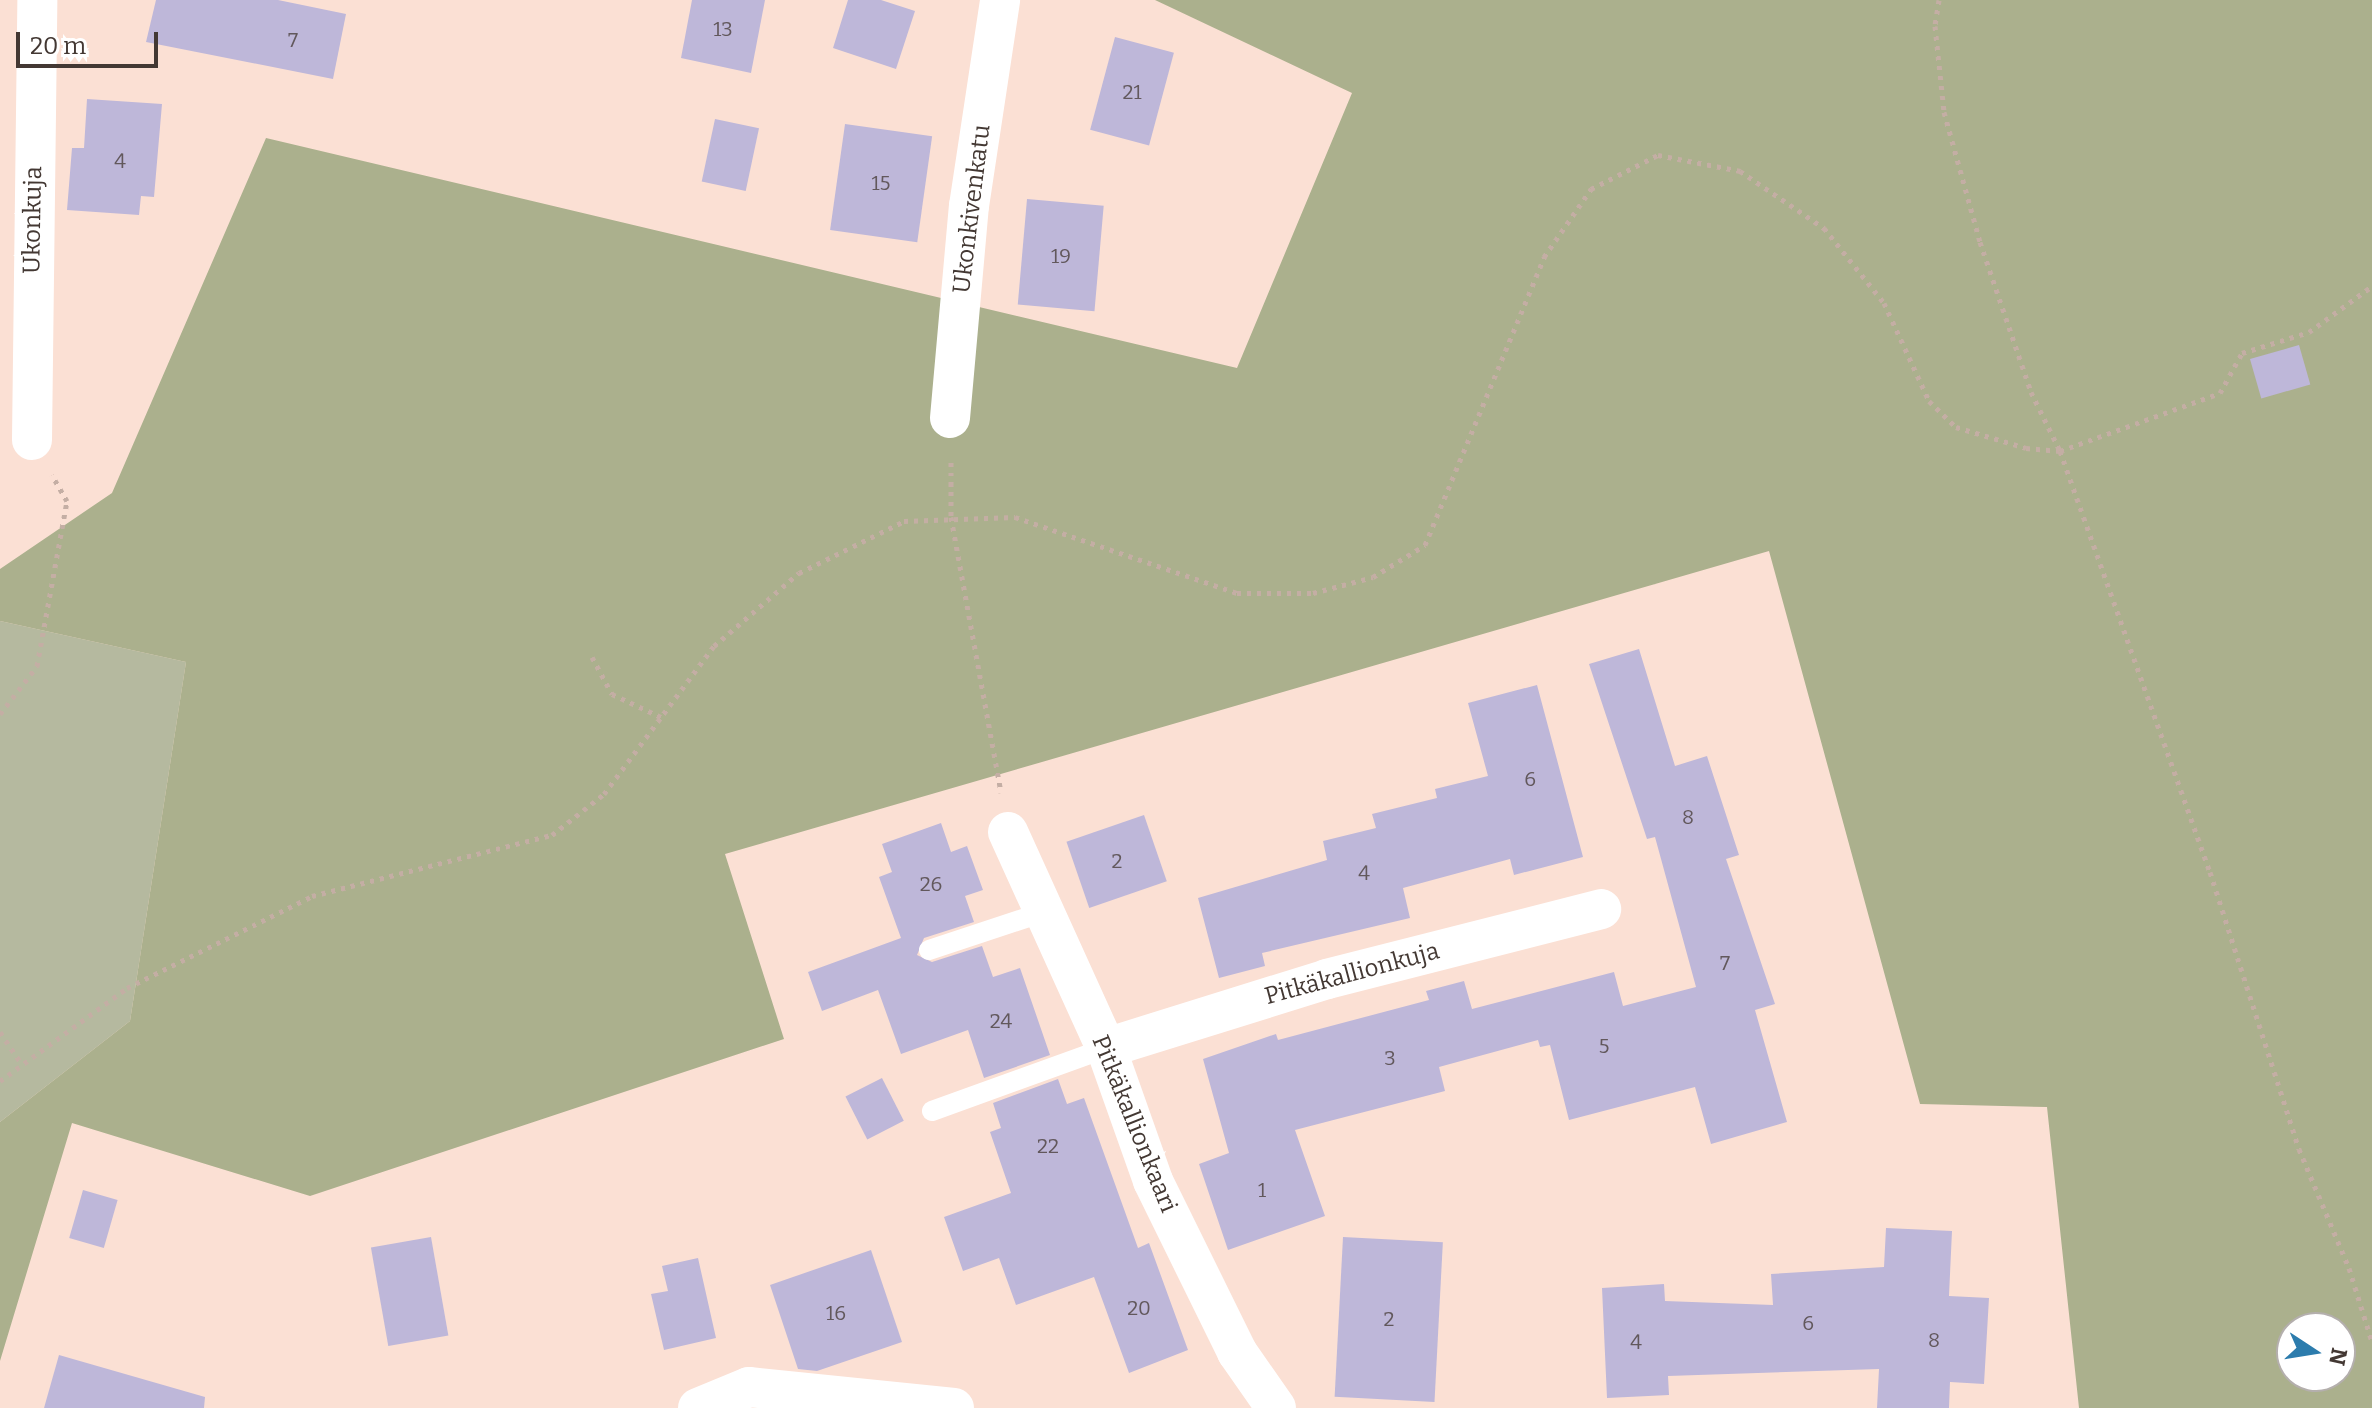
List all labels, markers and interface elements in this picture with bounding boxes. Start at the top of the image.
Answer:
scale bar [20,16,162,66]
house number: 13 [713,17,733,41]
house number: 7 [288,28,298,52]
text: 20 m [30,32,86,60]
house number: 21 [1123,80,1141,104]
street label: Ukonkivenkatu [947,123,997,295]
house number: 4 [114,149,126,173]
street label: Ukonkuja [18,166,48,274]
house number: 15 [872,171,890,195]
house number: 19 [1051,244,1071,268]
house number: 6 [1524,767,1536,791]
house number: 8 [1682,805,1694,829]
house number: 2 [1112,849,1122,873]
house number: 4 [1358,861,1370,885]
house number: 26 [920,872,942,896]
street label: Pitkäkallionkuja [1262,937,1442,1011]
house number: 7 [1720,951,1730,975]
house number: 24 [990,1009,1012,1033]
street label: Pitkäkallionkaari [1085,1031,1183,1217]
house number: 5 [1599,1034,1609,1058]
house number: 3 [1384,1046,1396,1070]
house number: 22 [1037,1134,1059,1158]
house number: 1 [1258,1178,1266,1202]
house number: 20 [1127,1296,1151,1320]
house number: 16 [826,1301,846,1325]
house number: 2 [1384,1307,1394,1331]
house number: 6 [1802,1311,1814,1335]
north arrow [2276,1312,2356,1392]
house number: 8 [1928,1328,1940,1352]
house number: 4 [1630,1330,1642,1354]
text: N [2323,1346,2353,1368]

